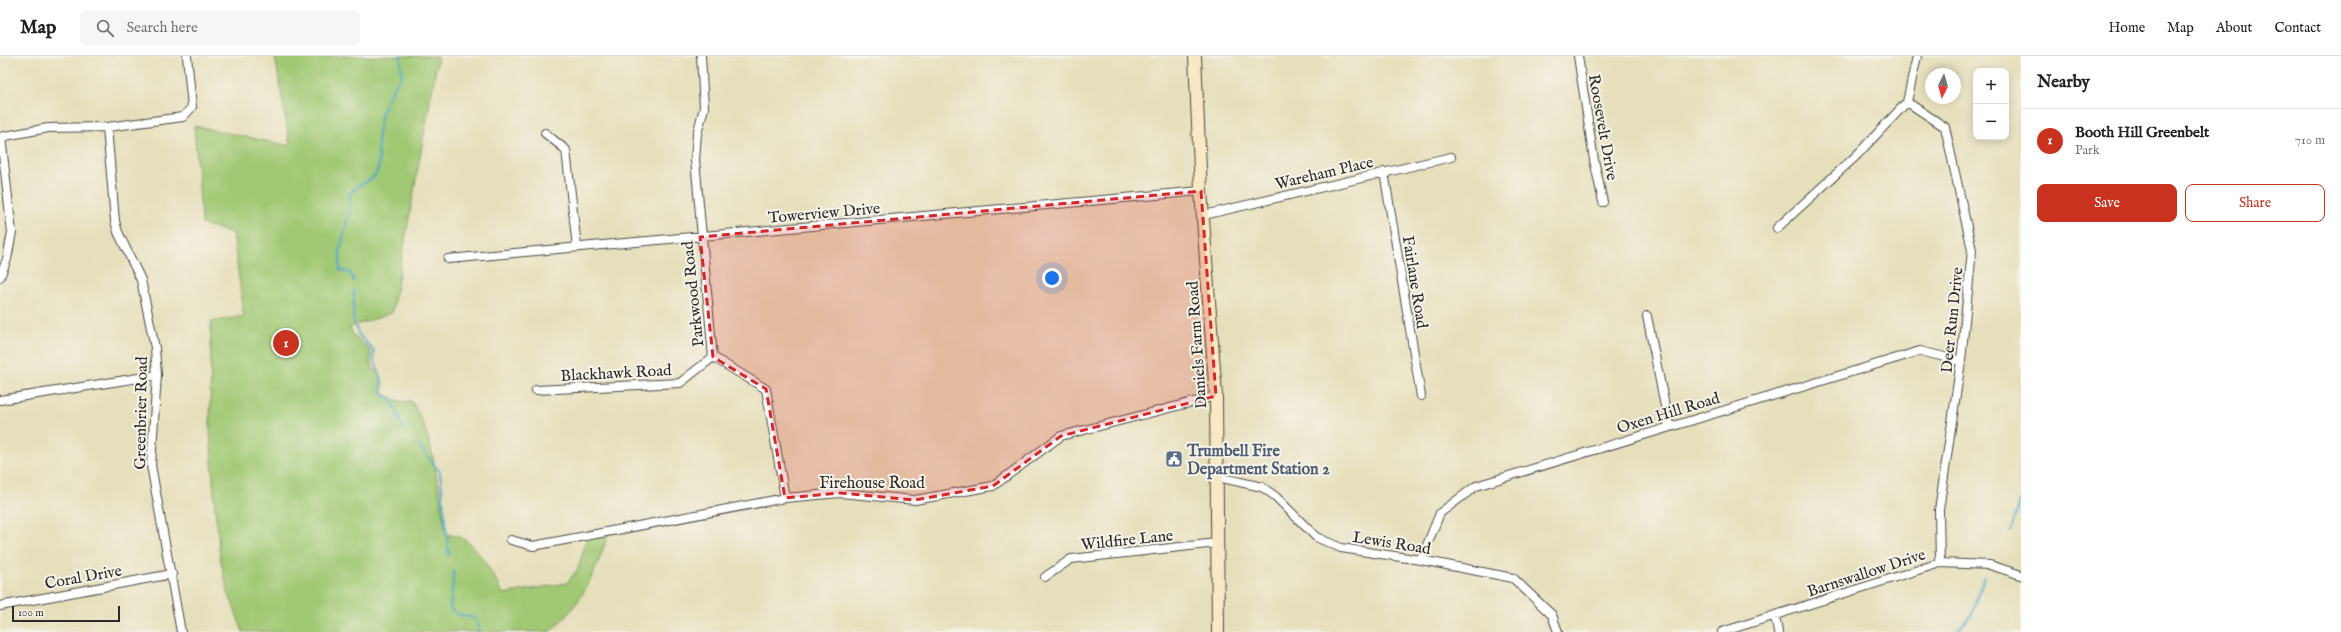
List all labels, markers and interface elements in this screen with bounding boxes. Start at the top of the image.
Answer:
search box [80,10,360,46]
text: Map [20,16,56,40]
icon: search [94,17,116,39]
text: Search here [126,18,198,37]
text: Home [2109,19,2145,37]
text: Map [2167,19,2194,37]
text: About [2216,19,2252,37]
text: Contact [2274,19,2321,37]
north arrow [1925,68,1961,104]
map controls [1973,68,2009,140]
button: + [1973,68,2009,104]
text: Nearby [2037,72,2090,93]
street label: Roosevelt Drive [1583,73,1621,182]
button: − [1973,104,2009,140]
text: Booth Hill Greenbelt [2075,123,2209,142]
text: 1 [2048,132,2052,149]
text: 710 m [2295,132,2325,149]
text: Park [2075,142,2100,159]
street label: Wareham Place [1273,153,1376,195]
button: Save [2037,184,2177,222]
button: Share [2185,184,2325,222]
street label: Towerview Drive [767,199,881,229]
street label: Fairlane Road [1397,234,1431,331]
street label: Parkwood Road [678,239,709,348]
street label: Deer Run Drive [1937,266,1969,374]
your location [1042,268,1062,288]
street label: Daniels Farm Road [1184,280,1212,409]
pin: 1 [273,328,299,358]
street label: Greenbrier Road [131,356,153,470]
street label: Blackhawk Road [560,361,673,387]
street label: Oxen Hill Road [1615,389,1723,439]
place label: Trumbell Fire Department Station 2 [1186,442,1330,480]
public building icon: Trumbell Fire Department Station 2 [1164,449,1184,469]
street label: Firehouse Road [819,474,925,494]
street label: Wildfire Lane [1080,526,1174,556]
street label: Lewis Road [1351,528,1433,560]
street label: Barnswallow Drive [1805,545,1928,602]
street label: Coral Drive [43,561,123,595]
scale bar [12,604,120,623]
text: 100 m [18,606,44,620]

